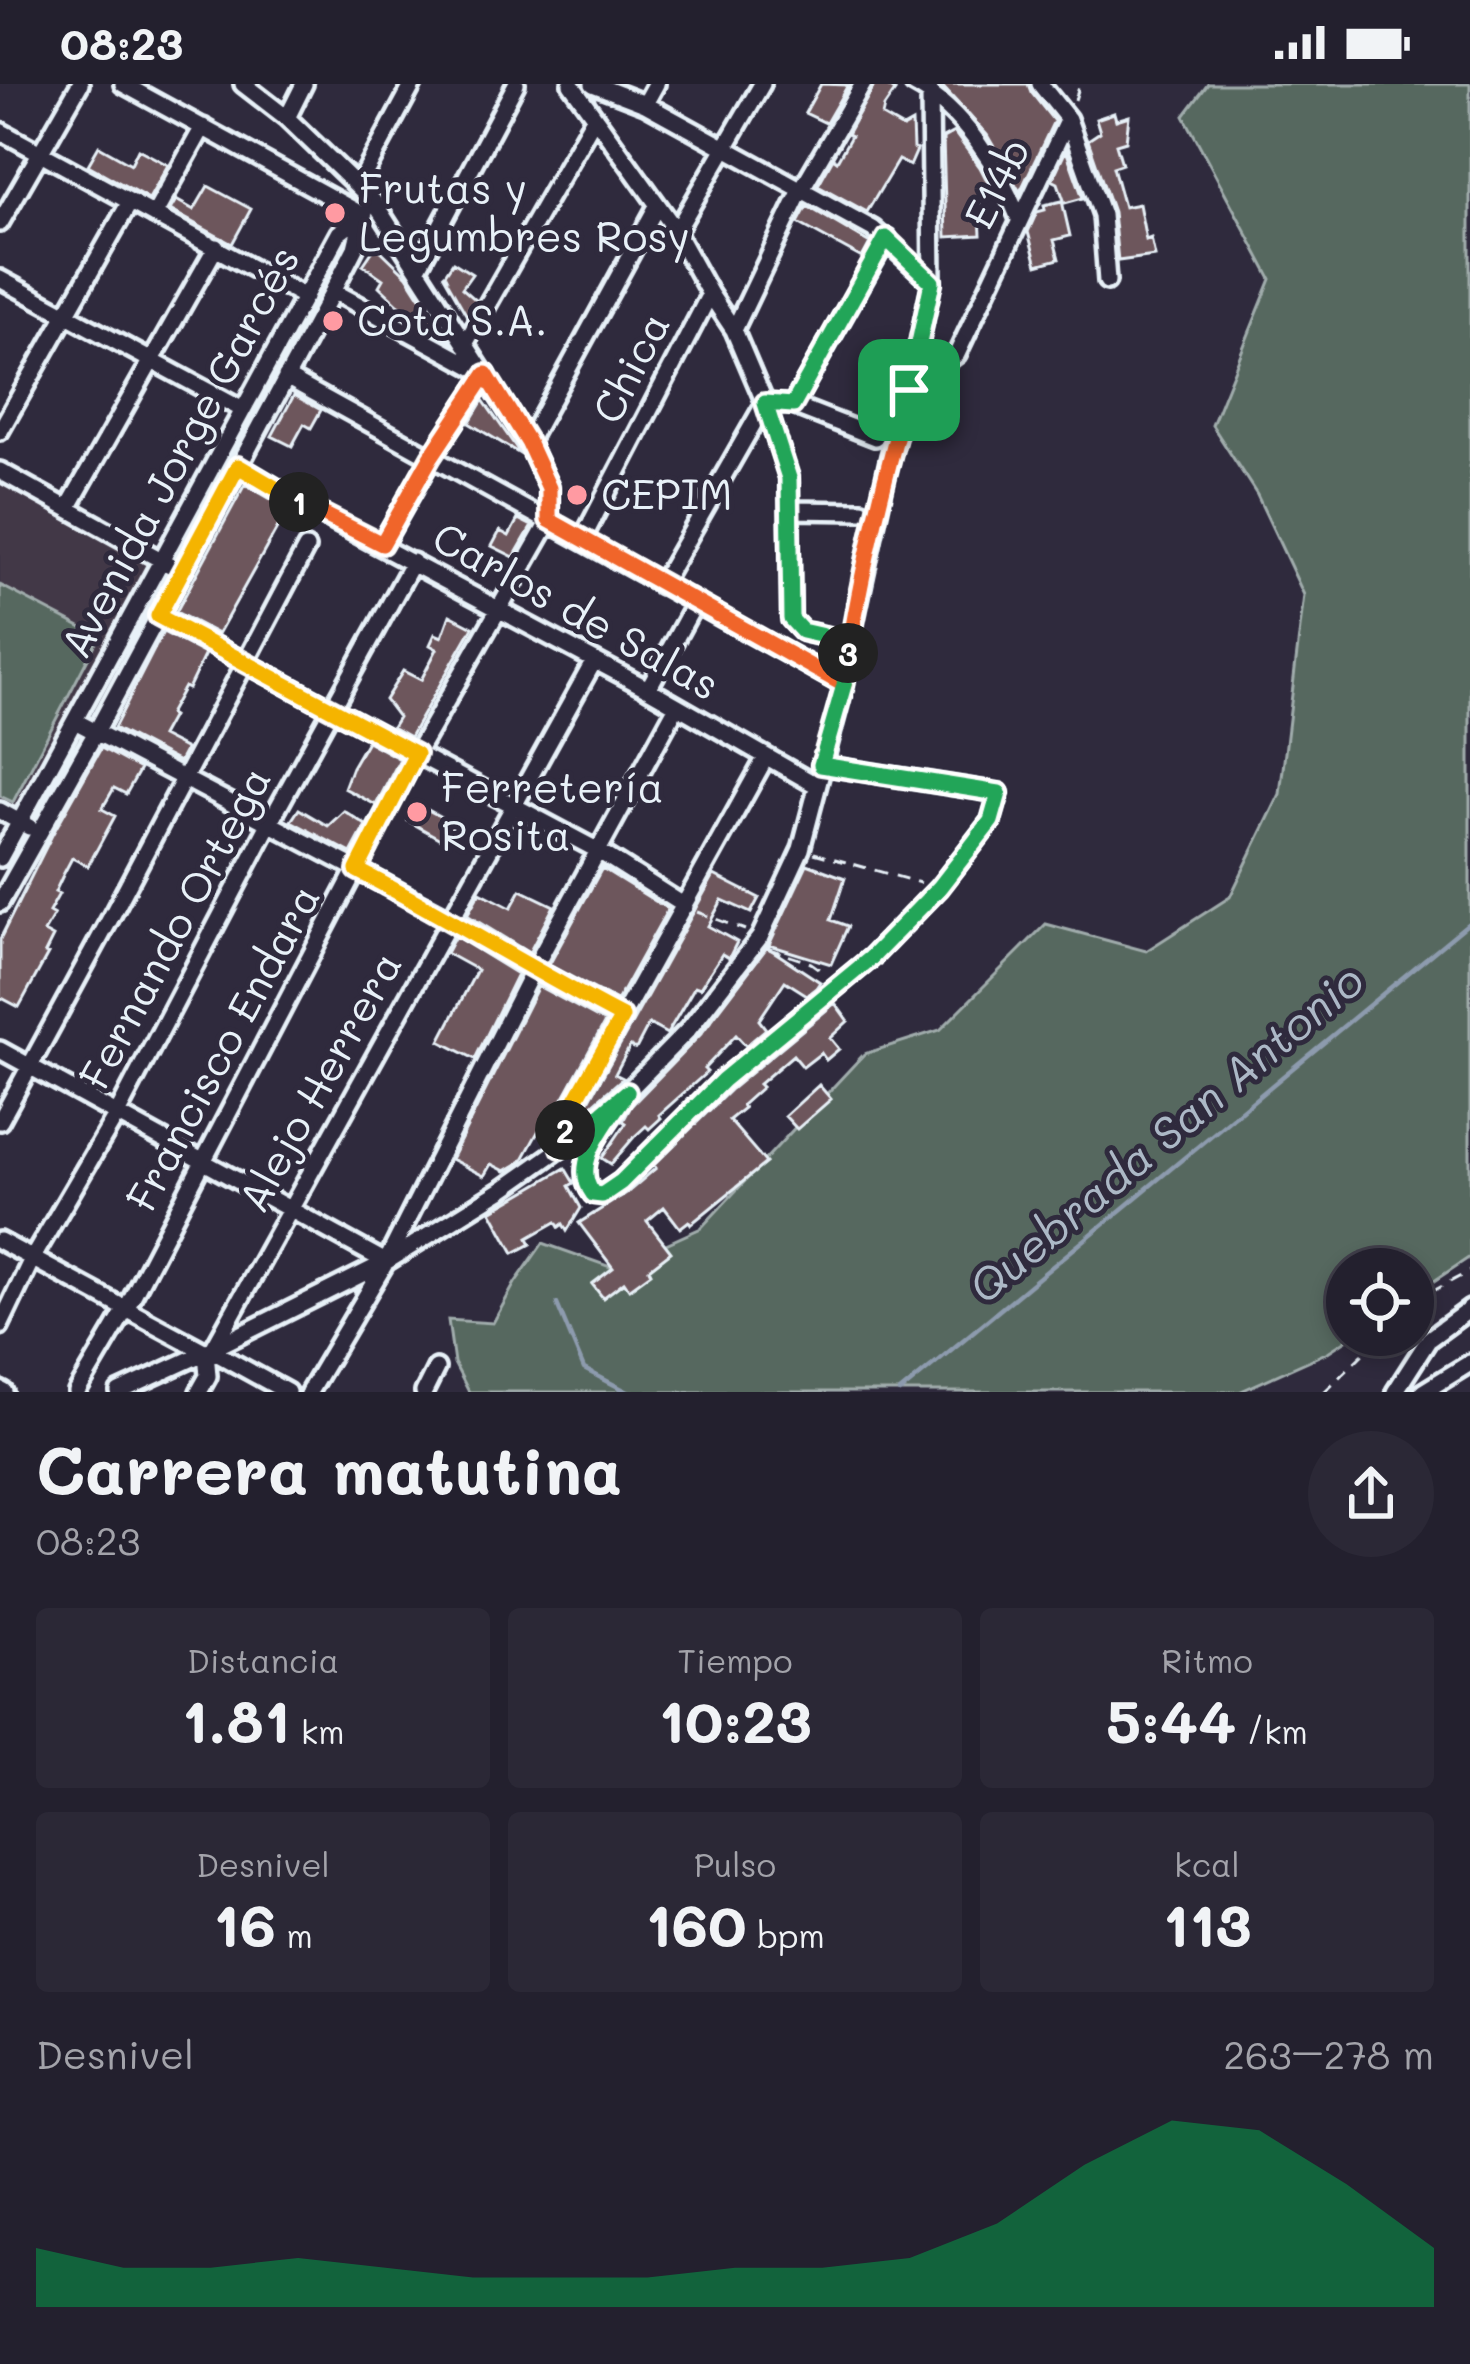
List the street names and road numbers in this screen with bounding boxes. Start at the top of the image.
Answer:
street label: E14b [950,128,1041,237]
street label: Avenida Jorge Garcés [47,236,311,667]
street label: Chica [579,303,681,432]
street label: Carlos de Salas [424,508,730,711]
street label: Fernando Ortega [65,757,282,1098]
street label: Francisco Endara [112,874,331,1220]
street label: Alejo Herrera [224,941,413,1221]

